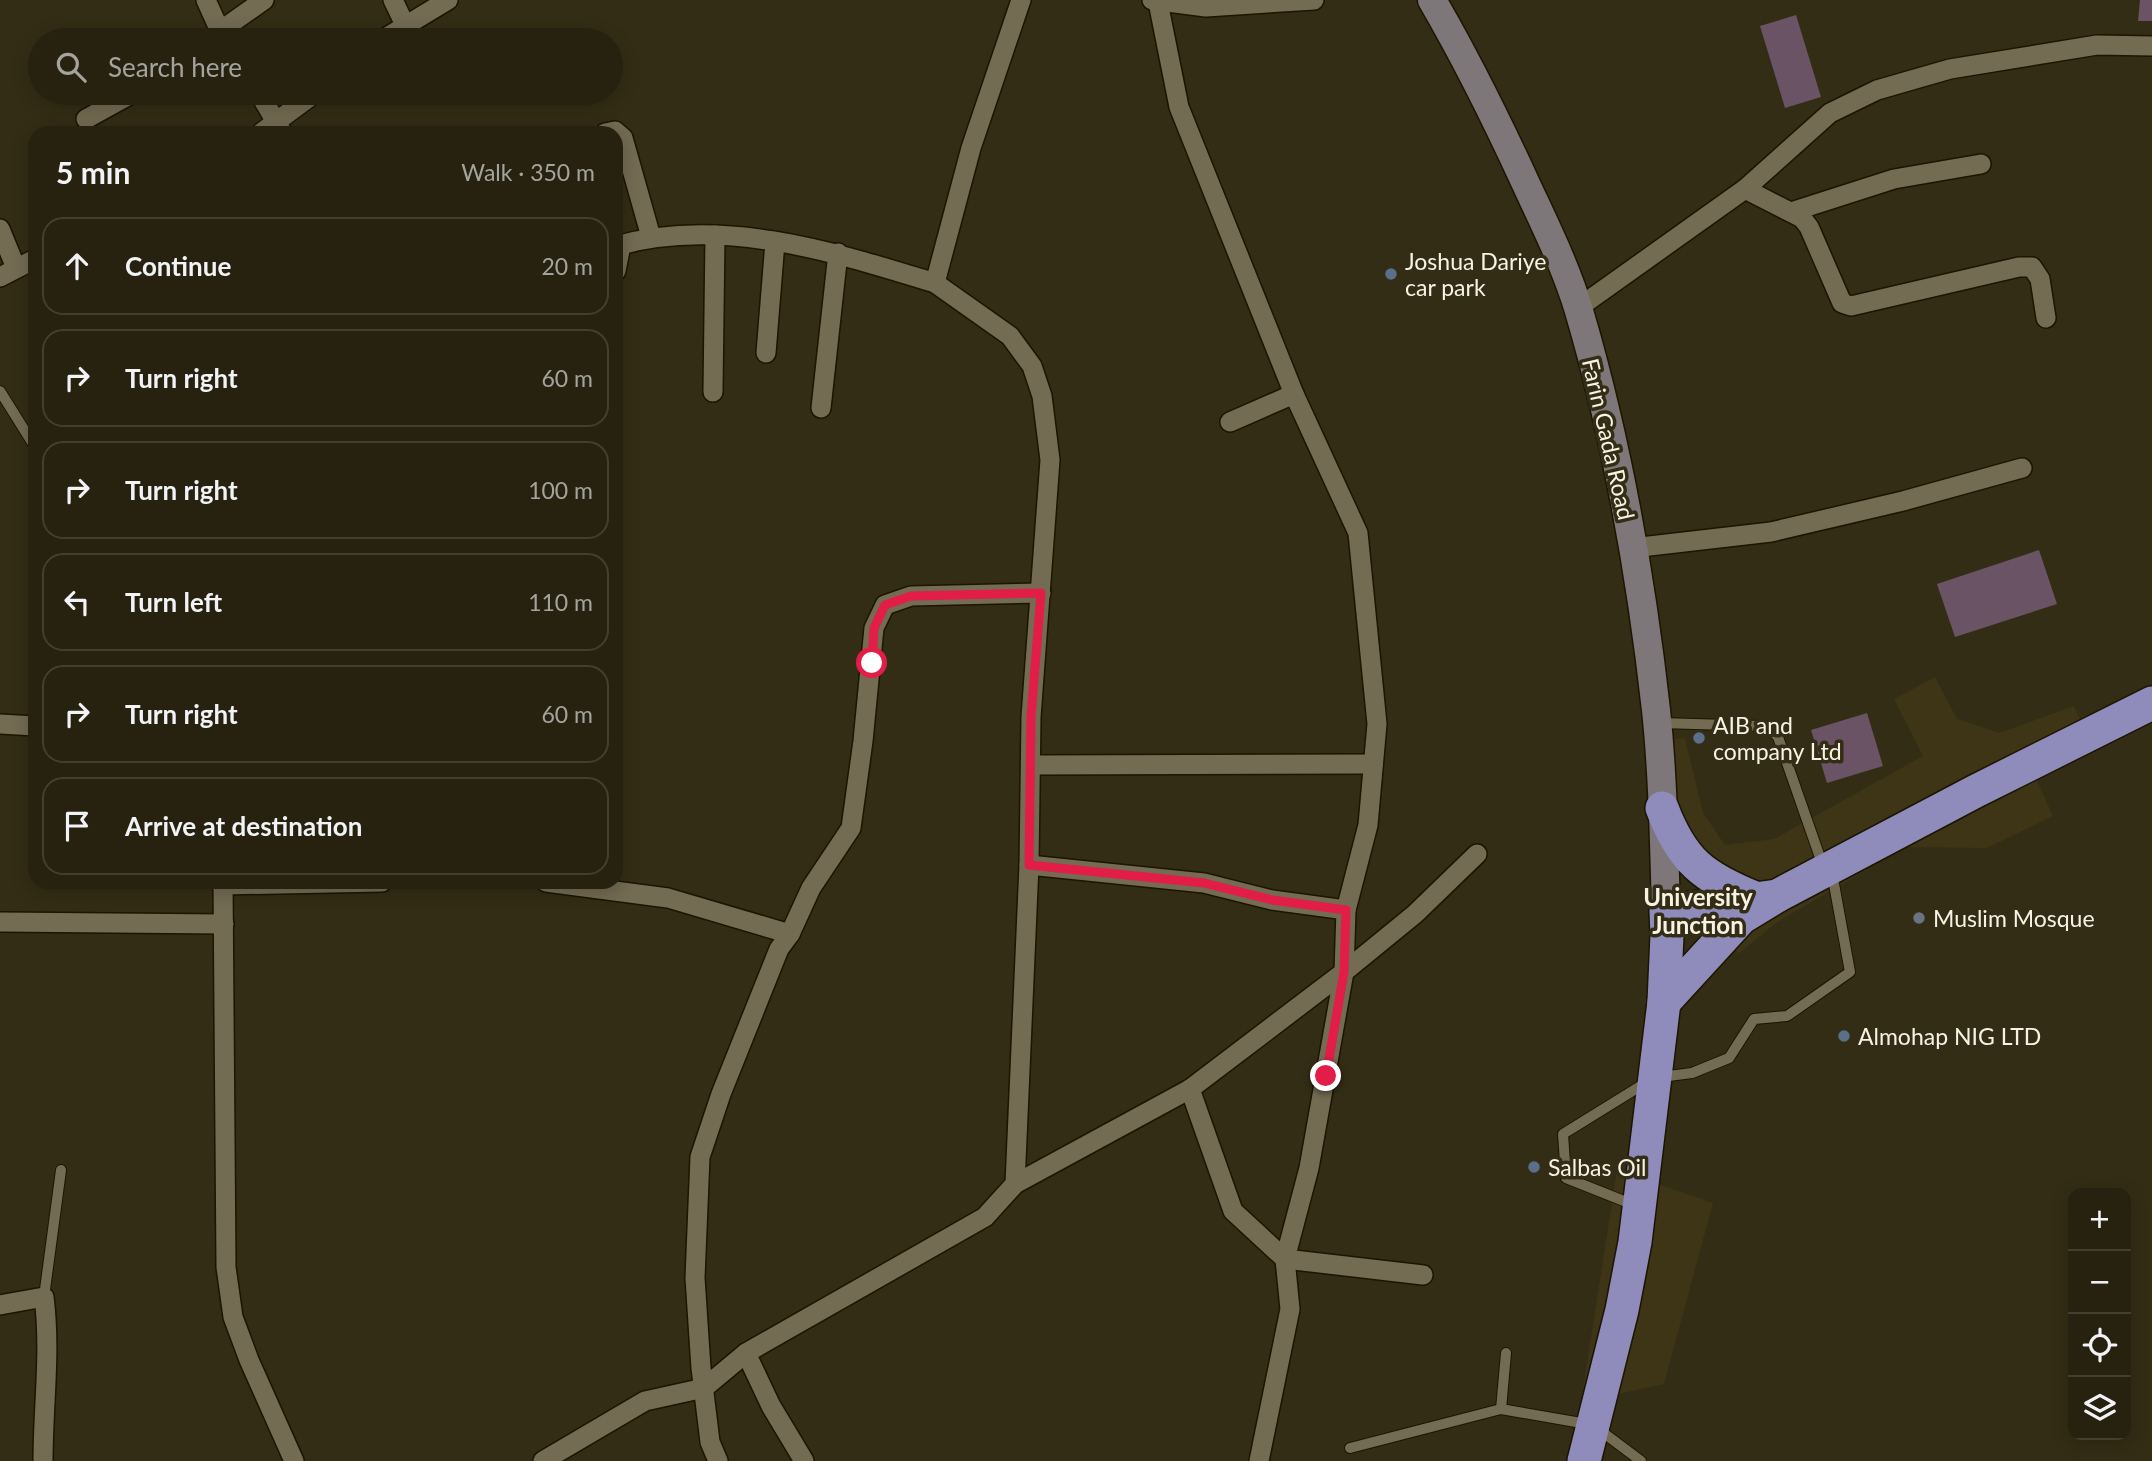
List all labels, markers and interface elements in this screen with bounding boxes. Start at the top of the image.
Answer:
search box [28,28,623,105]
icon: search [52,48,90,86]
text: Search here [108,51,242,83]
text: 5 min [56,154,130,190]
text: Walk · 350 m [461,158,595,186]
icon: ahead [58,247,96,285]
place label: Joshua Dariye car park [1405,247,1546,301]
text: Continue [125,250,231,282]
text: 20 m [542,252,593,280]
marker: Joshua Dariye car park [1383,266,1399,282]
street label: Farin Gada Road [1577,356,1641,522]
icon: right [58,359,96,397]
text: Turn right [125,362,238,394]
text: 60 m [542,364,593,392]
icon: right [58,471,96,509]
text: Turn right [125,474,238,506]
text: 100 m [528,476,593,504]
icon: left [58,583,96,621]
text: Turn left [125,586,222,618]
text: 110 m [528,588,593,616]
route start [856,647,887,678]
icon: right [58,695,96,733]
text: Turn right [125,698,238,730]
text: 60 m [542,700,593,728]
place label: AIB and company Ltd [1713,711,1842,765]
marker: AIB and company Ltd [1691,730,1707,746]
icon: arrive [58,807,96,845]
text: Arrive at destination [125,810,362,842]
district label: University Junction [1643,882,1753,939]
place label: Muslim Mosque [1933,904,2095,932]
marker: Muslim Mosque [1911,910,1927,926]
place label: Almohap NIG LTD [1858,1022,2041,1050]
marker: Almohap NIG LTD [1836,1028,1852,1044]
route end [1310,1060,1341,1091]
place label: Salbas Oil [1548,1153,1646,1181]
marker: Salbas Oil [1526,1159,1542,1175]
map controls [2068,1188,2131,1440]
button: + [2068,1188,2131,1251]
button: − [2068,1251,2131,1314]
button: locate [2068,1314,2131,1377]
button: layers [2068,1377,2131,1440]

